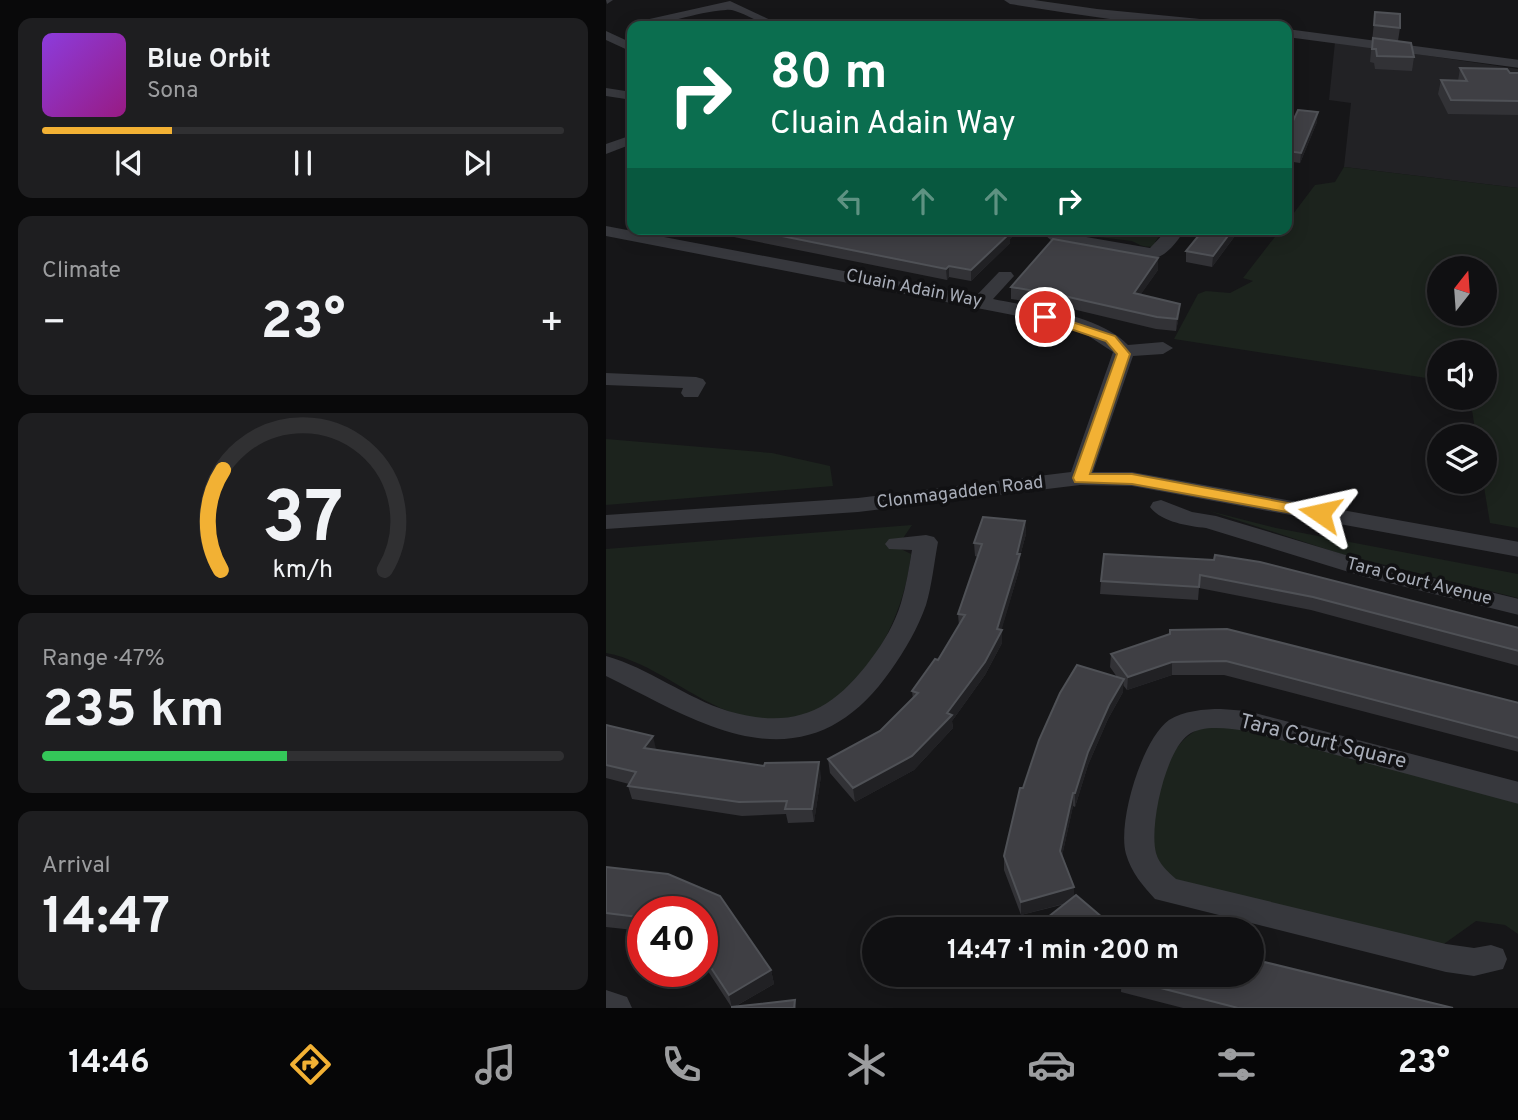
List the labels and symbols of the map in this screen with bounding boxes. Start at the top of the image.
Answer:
north arrow [1427,256,1497,326]
street label: Cluain Adain Way [844,265,984,313]
pin [1015,287,1075,347]
street label: Clonmagadden Road [875,471,1045,515]
position arrow [1283,476,1357,550]
street label: Tara Court Avenue [1344,553,1494,611]
street label: Tara Court Square [1237,708,1409,776]
speed limit sign: 40 [627,896,718,987]

